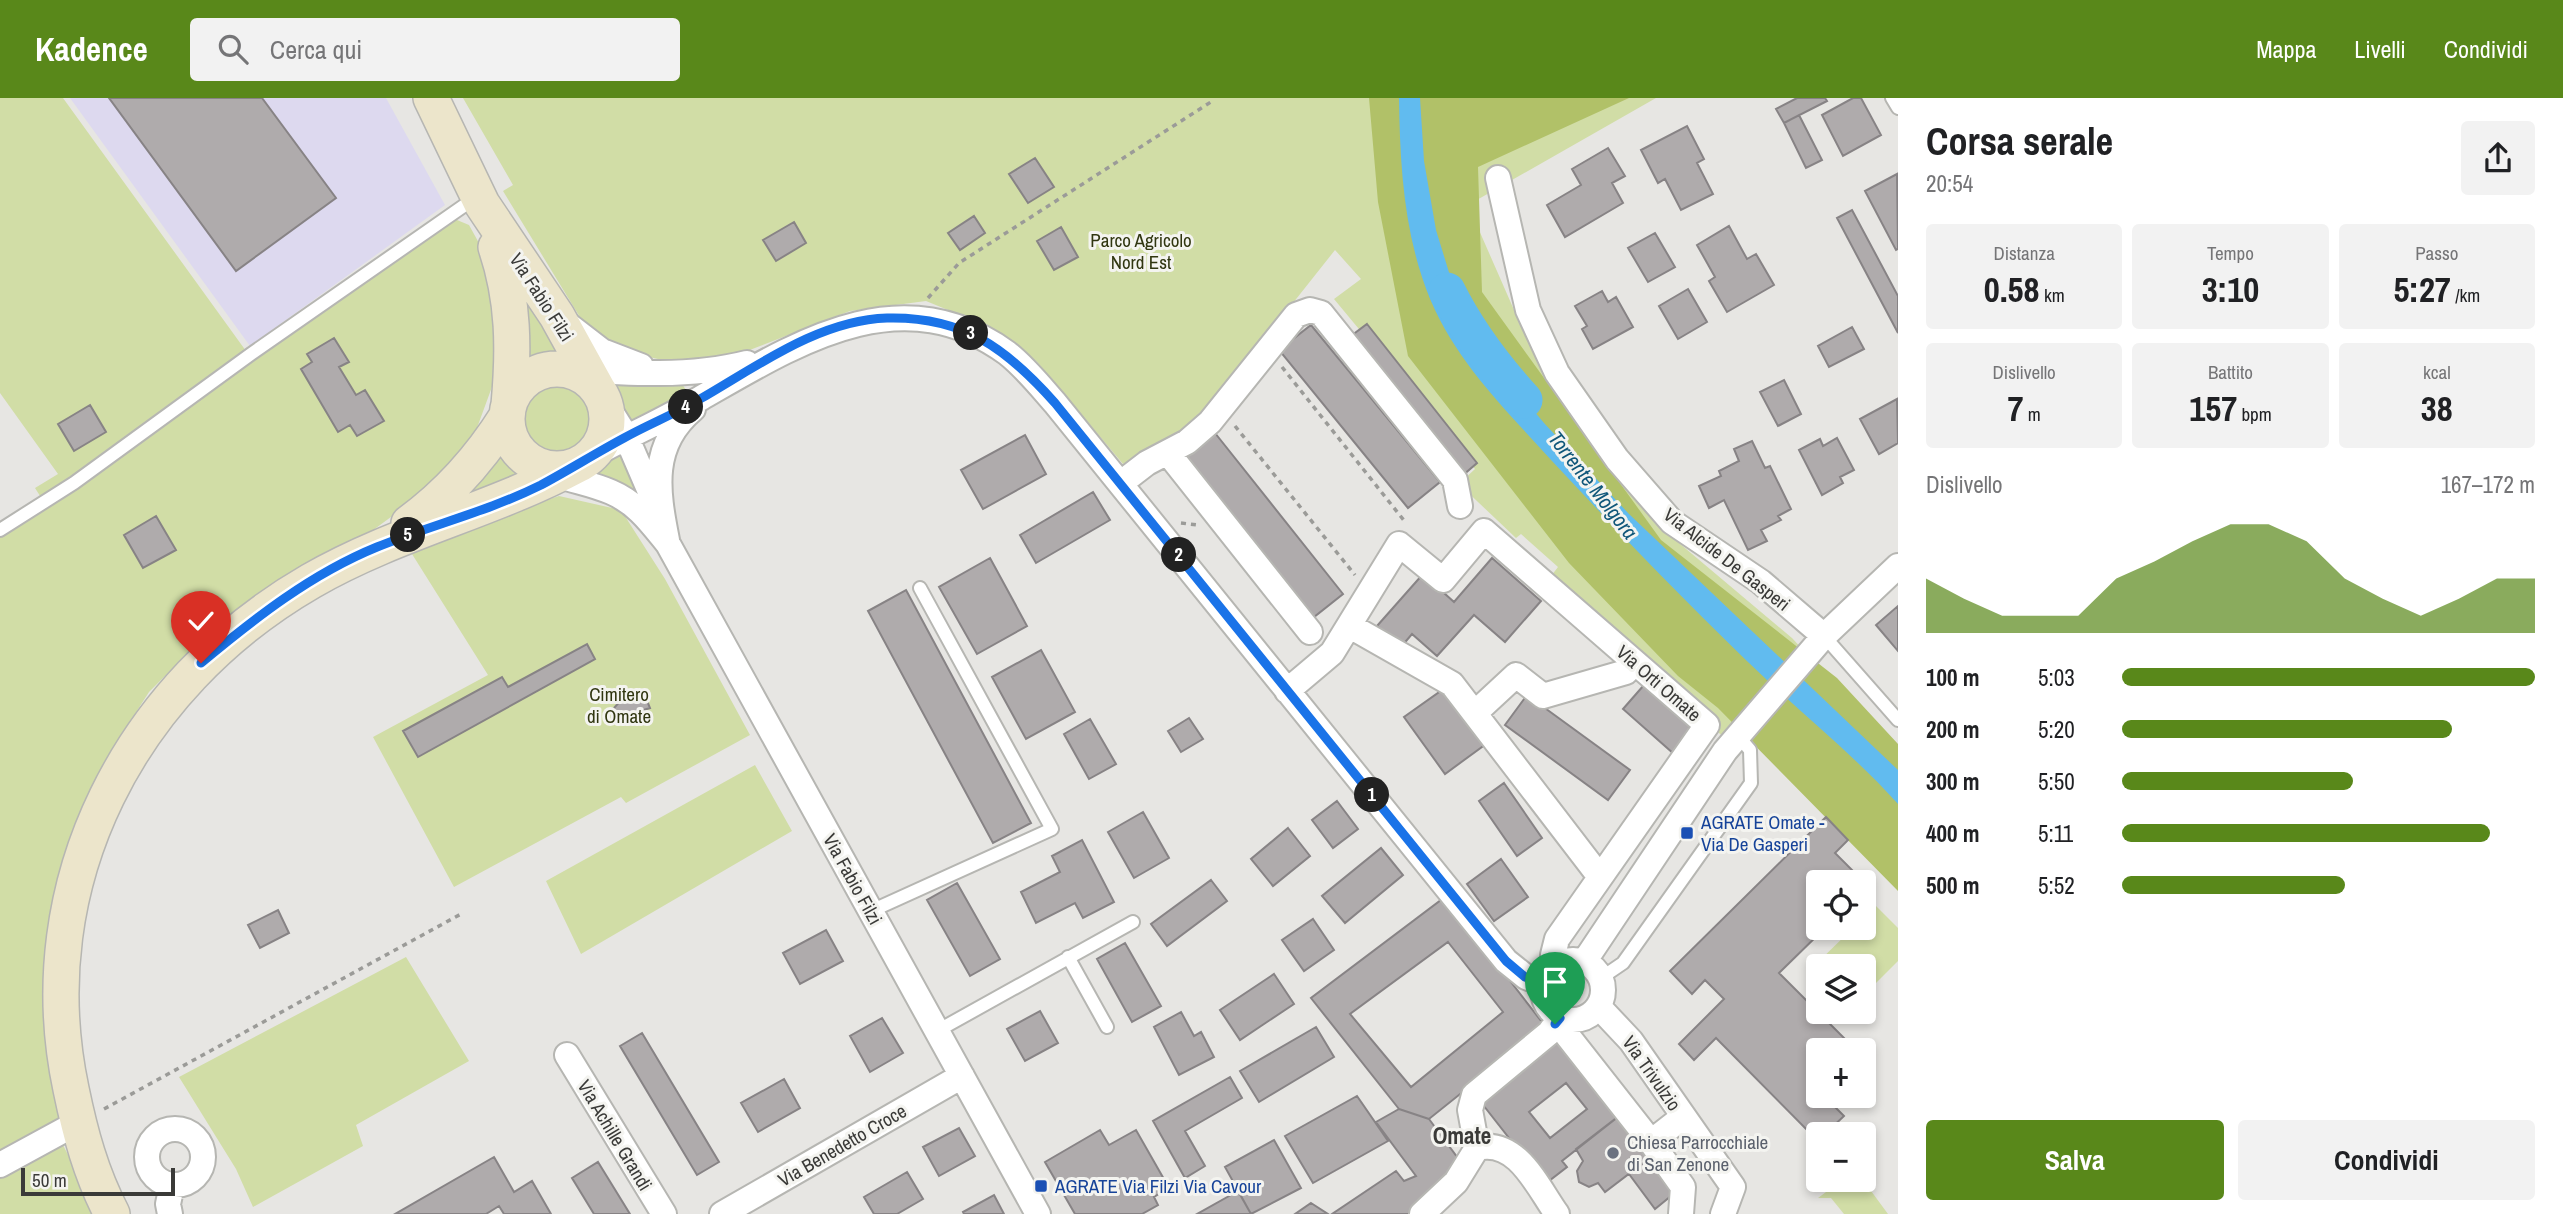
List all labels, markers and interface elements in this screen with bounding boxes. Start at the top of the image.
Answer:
search box [190,18,680,81]
text: Kadence [35,27,148,71]
icon: search [214,30,252,68]
text: Cerca qui [270,32,362,67]
text: Mappa [2256,33,2316,65]
text: Livelli [2354,33,2406,65]
text: Condividi [2444,33,2528,65]
text: Corsa serale [1926,116,2113,167]
button: share [2461,121,2535,195]
text: 20:54 [1926,168,1973,199]
park label: Parco Agricolo Nord Est [1090,227,1192,275]
text: Distanza [1993,240,2055,266]
text: Tempo [2207,240,2254,266]
text: Passo [2415,240,2458,266]
street label: Via Fabio Filzi [504,248,580,346]
text: 0.58 [1984,266,2040,313]
text: 3:10 [2202,266,2259,313]
text: 5:27 [2393,266,2451,313]
text: km [2040,282,2065,308]
text: /km [2451,282,2480,308]
pin: 3 [954,316,988,350]
text: 3 [966,319,975,345]
text: Dislivello [1993,359,2056,385]
text: Battito [2208,359,2253,385]
text: kcal [2423,359,2451,385]
text: 7 [2008,385,2023,432]
text: 157 [2189,385,2237,432]
text: 38 [2421,385,2453,432]
pin: 4 [668,390,704,424]
text: 4 [681,393,690,419]
text: m [2023,401,2041,427]
text: bpm [2237,401,2272,427]
water label: Torrente Molgora [1542,425,1644,545]
text: Dislivello [1926,469,2003,500]
text: 167–172 m [2441,469,2535,500]
street label: Via Alcide De Gasperi [1658,501,1796,617]
pin: 5 [390,518,426,552]
text: 5 [403,521,412,547]
pin: 2 [1162,538,1196,573]
text: 2 [1174,541,1183,567]
pin [171,591,231,663]
icon: check [182,602,220,640]
street label: Via Orti Omate [1611,639,1707,727]
text: 100 m [1926,662,1979,693]
text: 5:03 [2038,662,2075,693]
park label: Cimitero di Omate [587,681,651,729]
text: 200 m [1926,714,1979,745]
text: 5:20 [2038,714,2075,745]
text: 300 m [1926,766,1979,797]
text: 5:50 [2038,766,2075,797]
pin: 1 [1354,778,1390,812]
text: 1 [1367,781,1376,807]
place label: AGRATE Omate - Via De Gasperi [1700,809,1825,857]
text: 400 m [1926,818,1979,849]
text: 5:11 [2038,818,2073,849]
marker: AGRATE Omate - Via De Gasperi [1679,825,1695,841]
street label: Via Fabio Filzi [817,829,889,929]
map controls [1806,870,1876,1192]
button: locate [1806,870,1876,940]
text: 500 m [1926,870,1979,901]
text: 5:52 [2038,870,2075,901]
pin [1525,952,1585,1024]
button: layers [1806,954,1876,1024]
icon: arrive [1536,963,1574,1001]
street label: Via Trivulzio [1617,1030,1687,1116]
button: + [1806,1038,1876,1108]
street label: Via Achille Grandi [572,1075,658,1195]
street label: Via Benedetto Croce [773,1098,911,1192]
district label: Omate [1433,1120,1491,1151]
button: Salva [1926,1120,2224,1200]
button: Condividi [2238,1120,2535,1200]
button: − [1806,1122,1876,1192]
place label: Chiesa Parrocchiale di San Zenone [1627,1129,1768,1177]
marker: Chiesa Parrocchiale di San Zenone [1605,1145,1621,1161]
scale bar [21,1165,175,1197]
text: 50 m [32,1167,67,1193]
place label: AGRATE Via Filzi Via Cavour [1054,1173,1262,1199]
marker: AGRATE Via Filzi Via Cavour [1033,1178,1049,1194]

